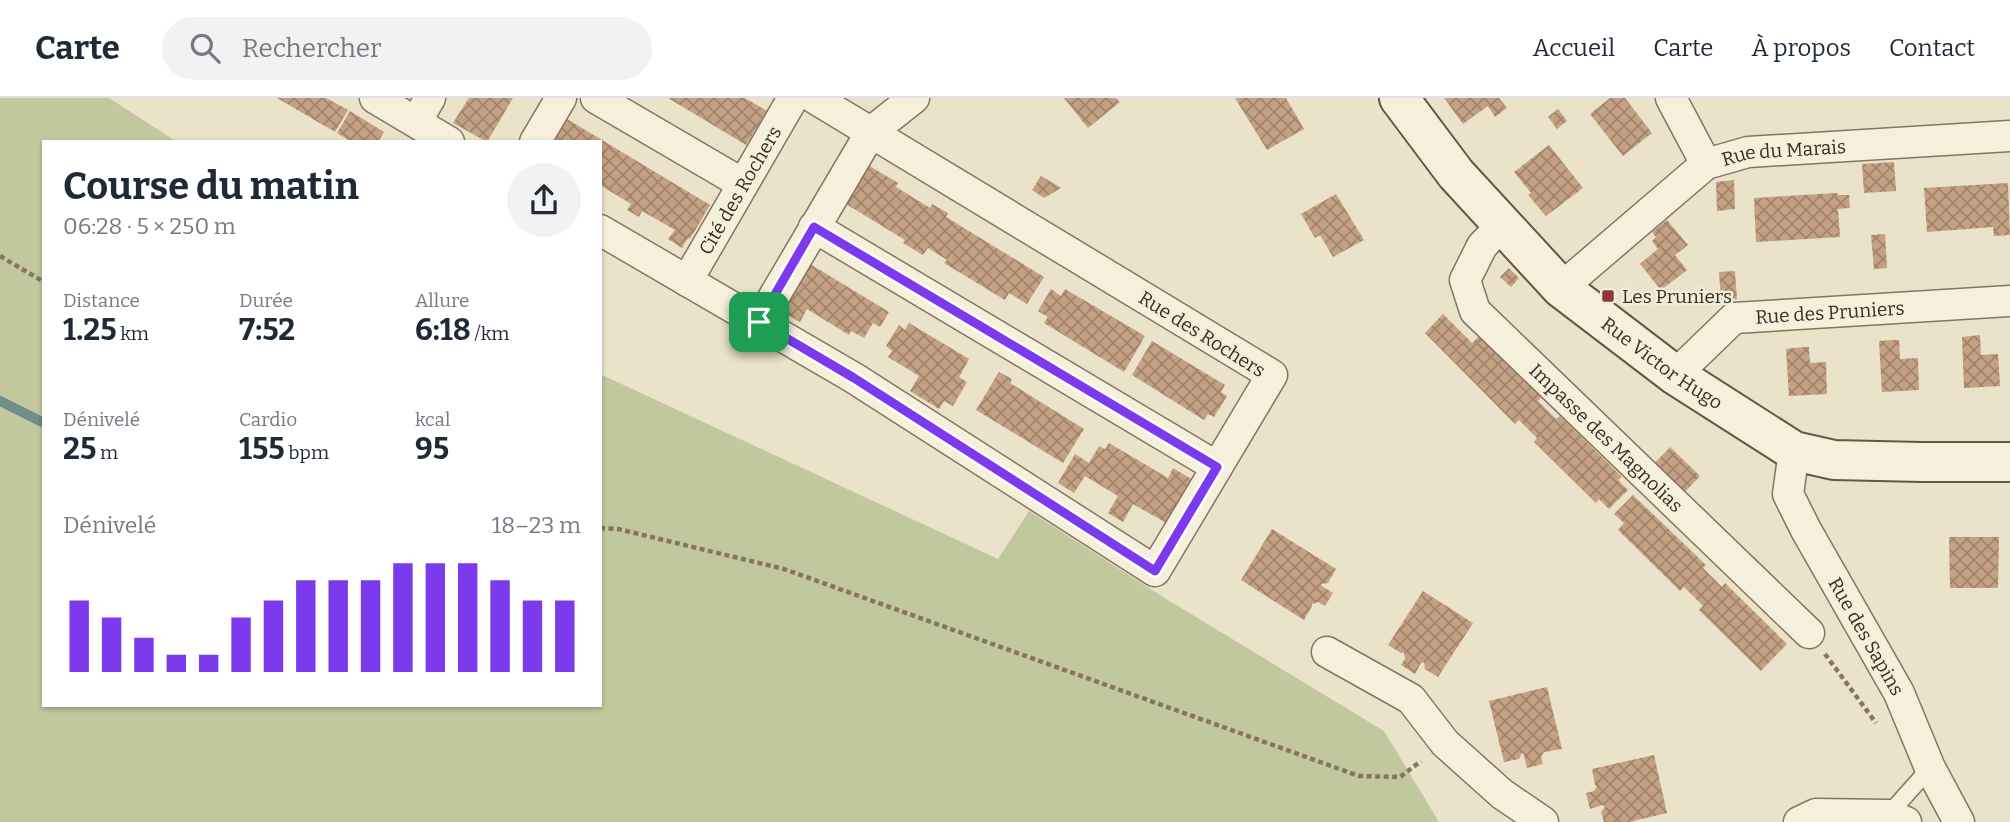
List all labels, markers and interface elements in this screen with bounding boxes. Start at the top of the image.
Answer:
search box [162,17,652,80]
text: Carte [35,28,120,68]
icon: search [186,29,224,67]
text: Rechercher [242,33,382,64]
text: Accueil [1533,34,1615,62]
text: Carte [1653,34,1713,62]
text: À propos [1751,34,1851,62]
text: Contact [1889,34,1975,62]
street label: Cité des Rochers [693,122,786,259]
street label: Rue du Marais [1719,135,1847,170]
text: Course du matin [63,163,359,209]
button: share [507,163,581,237]
text: 06:28 · 5 × 250 m [63,212,236,240]
place label: Les Pruniers [1622,285,1732,308]
street label: Rue des Rochers [1135,286,1269,382]
marker: Les Pruniers [1600,288,1616,304]
text: Distance [63,289,140,312]
text: Durée [239,289,293,312]
text: Allure [415,289,469,312]
pin [729,292,789,352]
street label: Rue des Pruniers [1755,296,1905,328]
icon: arrive [740,303,778,341]
text: 1.25 [63,312,117,348]
text: 7:52 [239,312,295,348]
text: 6:18 [415,312,471,348]
street label: Rue Victor Hugo [1597,312,1727,414]
text: km [117,322,149,345]
text: /km [471,322,509,345]
street label: Impasse des Magnolias [1525,358,1688,517]
text: Dénivelé [63,408,140,431]
text: Cardio [239,408,297,431]
text: kcal [415,408,450,431]
text: 25 [63,431,96,467]
text: 155 [239,431,285,467]
text: 95 [415,431,449,467]
text: m [96,441,118,464]
text: bpm [285,441,329,464]
text: Dénivelé [63,511,156,539]
text: 18–23 m [492,511,581,539]
street label: Rue des Sapins [1824,573,1909,699]

